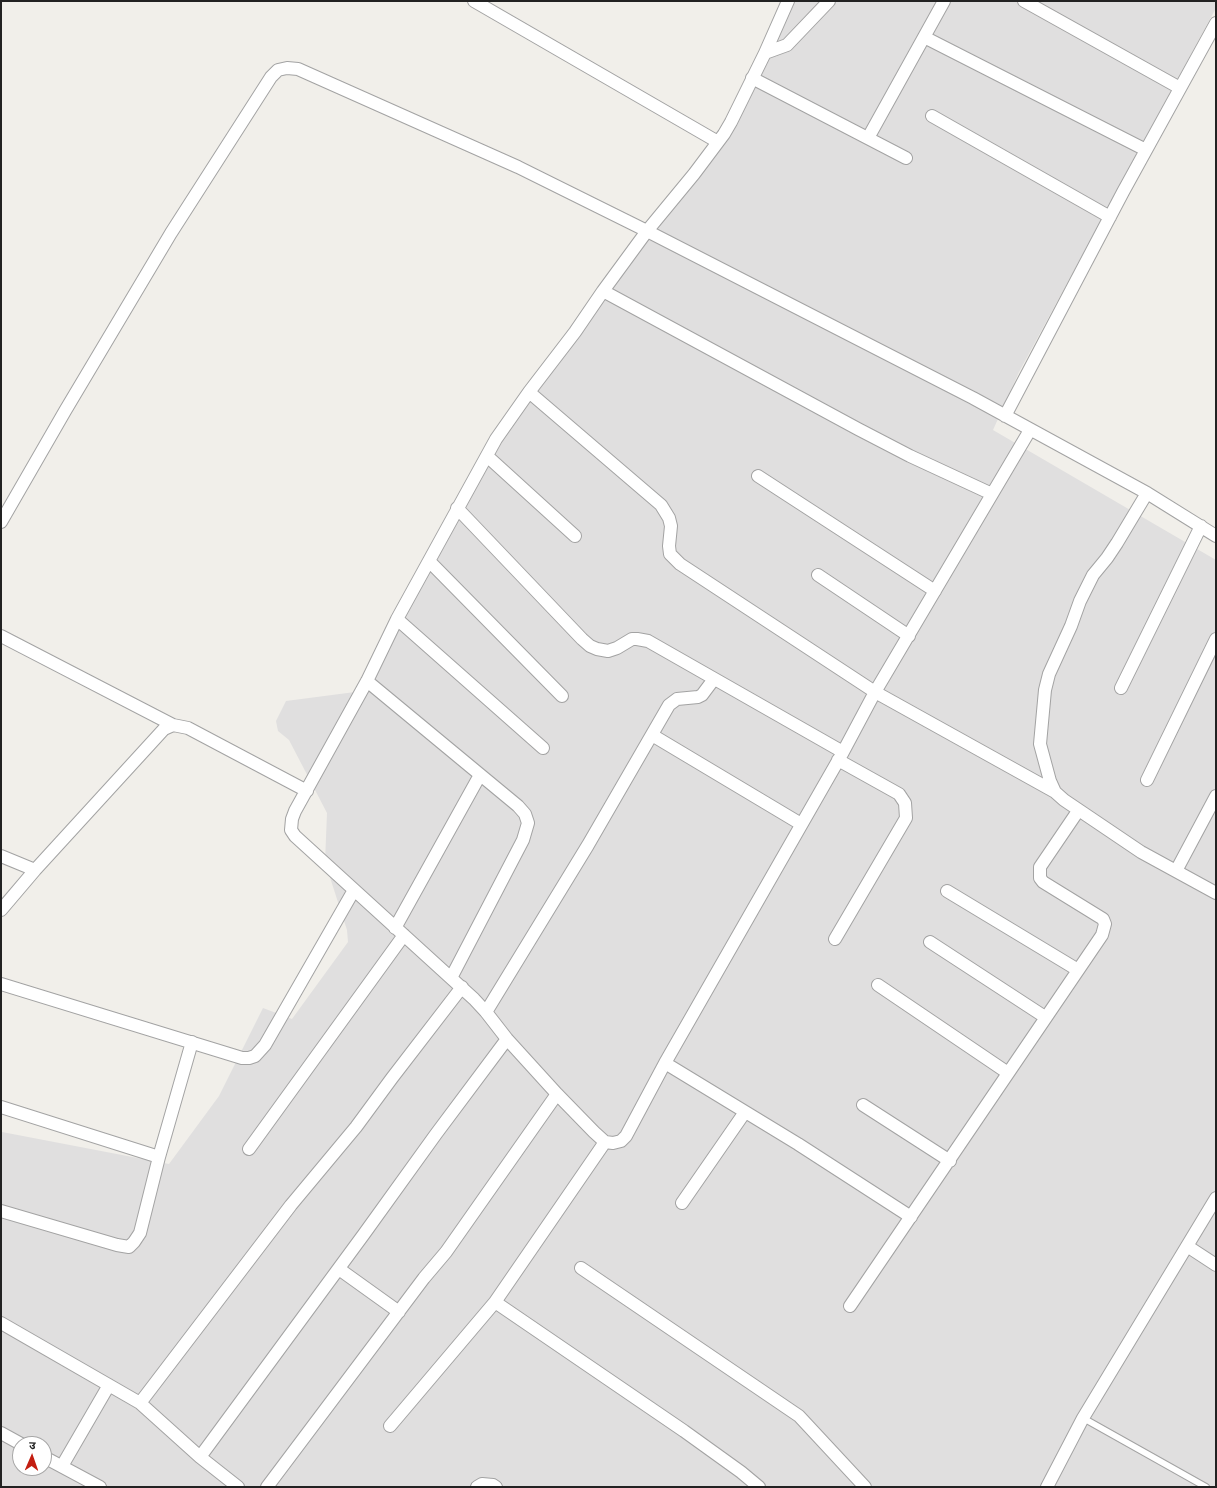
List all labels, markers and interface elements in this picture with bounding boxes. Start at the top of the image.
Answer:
north arrow [12,1436,52,1476]
text: उ [29,1437,36,1453]

